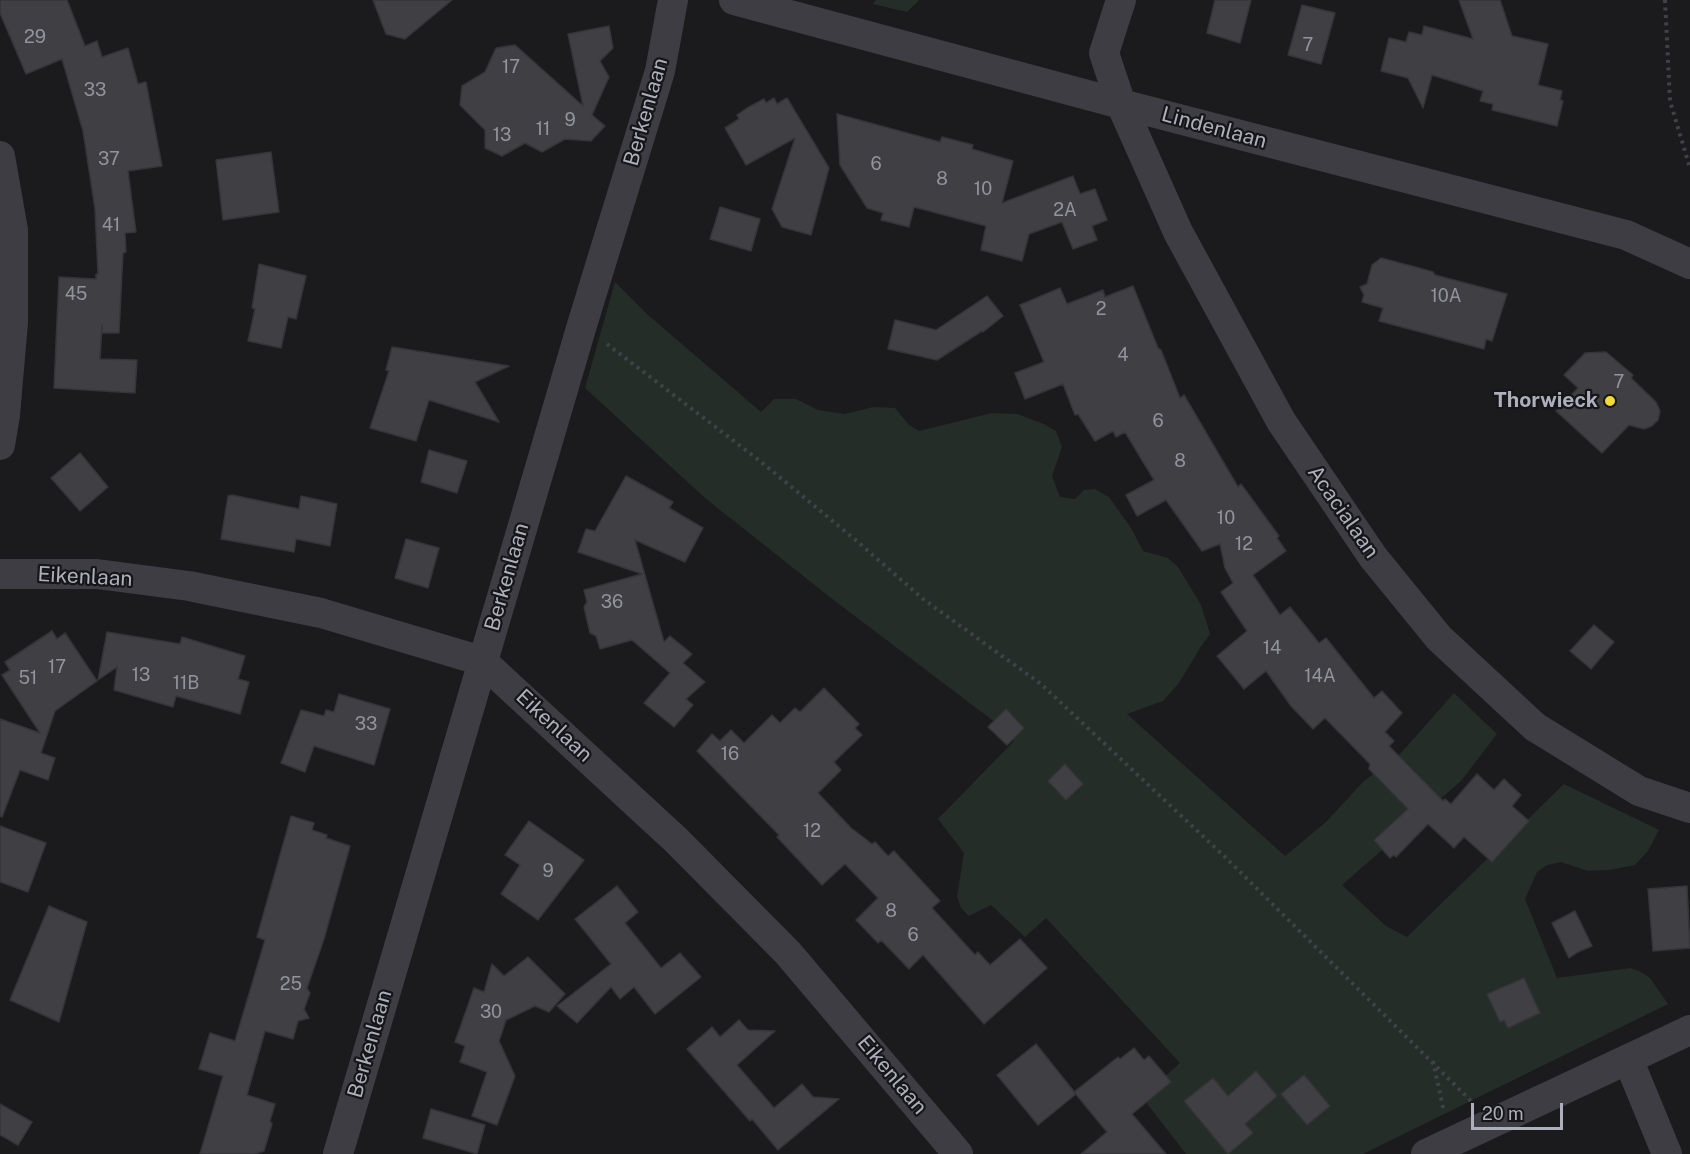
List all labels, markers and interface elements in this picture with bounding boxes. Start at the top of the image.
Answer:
house number: 29 [24,26,46,48]
house number: 7 [1303,34,1313,56]
street label: Berkenlaan [619,55,673,169]
house number: 17 [502,56,520,78]
house number: 33 [84,79,106,101]
street label: Lindenlaan [1159,102,1269,154]
house number: 9 [564,109,576,131]
house number: 11 [536,118,550,140]
house number: 13 [493,124,511,146]
house number: 37 [98,148,120,170]
house number: 6 [870,153,882,175]
house number: 8 [936,168,948,190]
house number: 10 [974,178,992,200]
house number: 2A [1053,199,1077,221]
house number: 41 [102,214,120,236]
house number: 45 [65,283,87,305]
house number: 10A [1430,285,1462,307]
house number: 2 [1096,298,1106,320]
house number: 4 [1117,344,1129,366]
house number: 7 [1614,371,1624,393]
place label: Thorwieck [1494,388,1598,414]
marker: Thorwieck [1603,394,1617,408]
house number: 6 [1152,410,1164,432]
house number: 8 [1174,450,1186,472]
street label: Acacialaan [1302,461,1384,563]
house number: 10 [1217,507,1235,529]
street label: Berkenlaan [480,520,534,634]
house number: 12 [1235,533,1253,555]
street label: Eikenlaan [37,562,133,592]
house number: 36 [601,591,623,613]
house number: 14 [1263,637,1281,659]
house number: 17 [48,656,66,678]
house number: 13 [132,664,150,686]
house number: 14A [1304,665,1336,687]
house number: 51 [19,667,37,689]
house number: 11B [173,672,199,694]
street label: Eikenlaan [511,684,597,768]
house number: 33 [355,713,377,735]
house number: 16 [721,743,739,765]
house number: 12 [803,820,821,842]
house number: 9 [542,860,554,882]
house number: 8 [885,900,897,922]
house number: 6 [907,924,919,946]
house number: 25 [280,973,302,995]
street label: Berkenlaan [343,987,397,1101]
house number: 30 [480,1001,502,1023]
street label: Eikenlaan [852,1031,932,1119]
scale bar [1474,1091,1566,1129]
text: 20 m [1482,1103,1524,1124]

